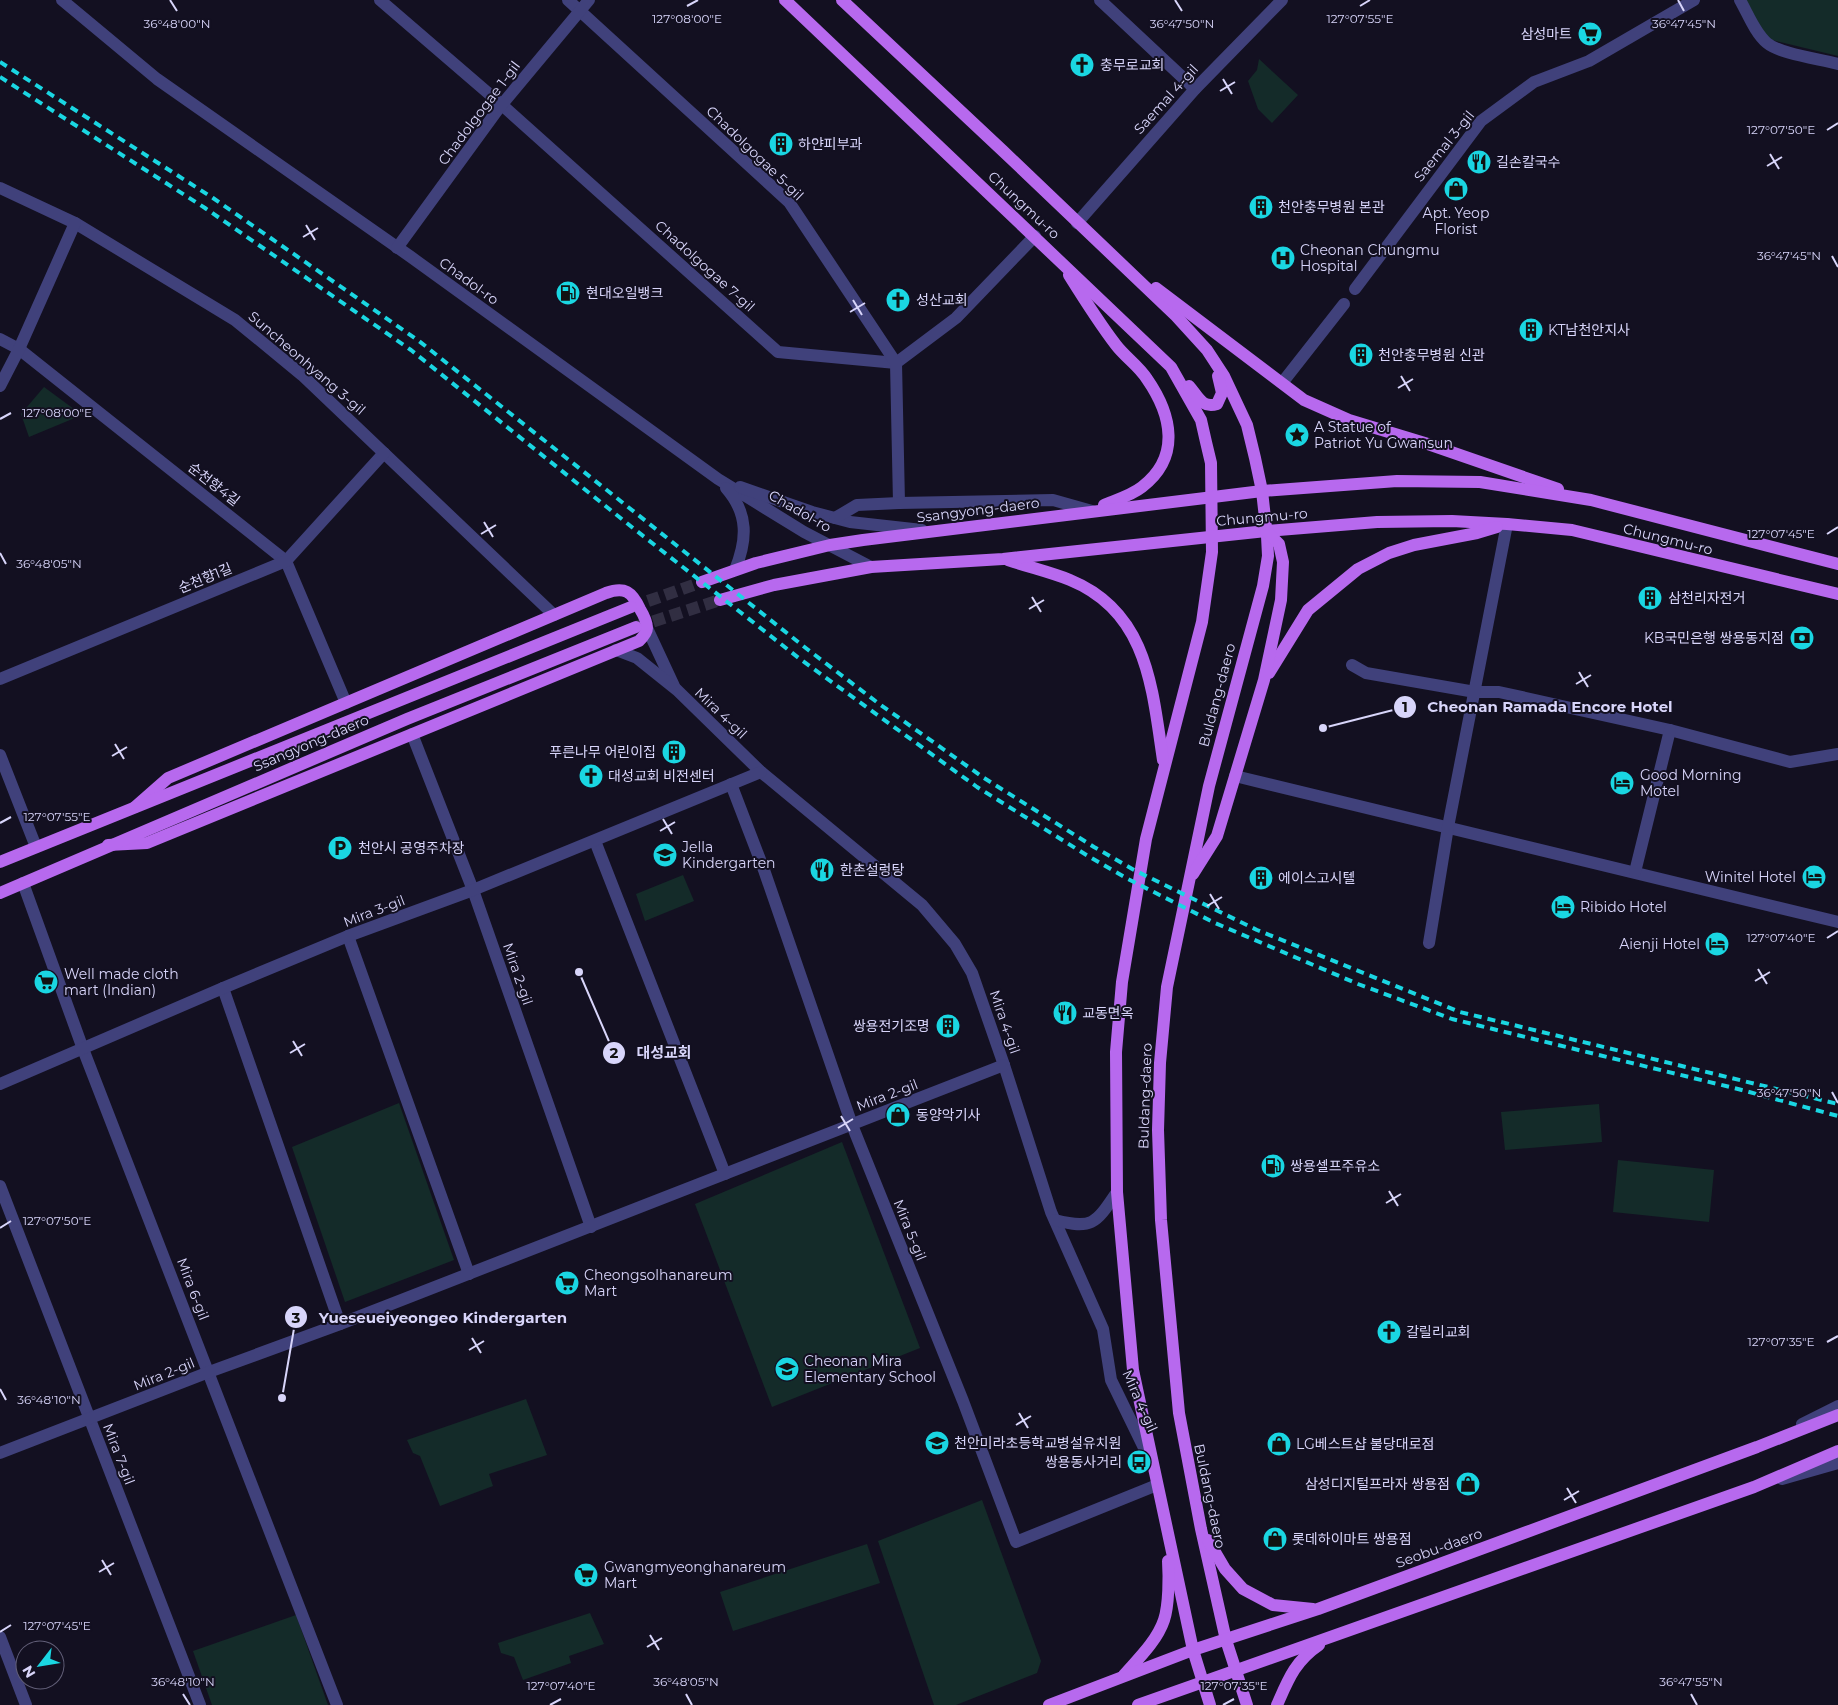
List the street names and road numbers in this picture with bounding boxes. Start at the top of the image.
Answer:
street label: Chadolgogae 1-gil [434,57,524,169]
street label: Saemal 4-gil [1130,60,1202,138]
street label: Chadolgogae 5-gil [703,102,807,204]
street label: Saemal 3-gil [1410,107,1478,185]
street label: Chungmu-ro [984,167,1064,243]
street label: Chadolgogae 7-gil [651,216,759,316]
street label: Chadol-ro [436,253,502,309]
street label: Suncheonhyang 3-gil [245,307,369,419]
street label: 순천향4길 [185,458,243,510]
street label: Chadol-ro [766,486,835,536]
street label: Ssangyong-daero [915,493,1041,526]
street label: Chungmu-ro [1216,504,1309,530]
street label: Chungmu-ro [1621,519,1715,559]
street label: 순천향1길 [175,559,235,597]
street label: Buldang-daero [1195,641,1240,749]
street label: Mira 4-gil [691,684,751,742]
street label: Ssangyong-daero [250,710,372,775]
street label: Mira 3-gil [341,891,407,931]
street label: Mira 2-gil [499,941,537,1007]
street label: Mira 4-gil [986,988,1024,1056]
street label: Buldang-daero [1134,1042,1156,1150]
street label: Mira 2-gil [854,1075,920,1115]
street label: Mira 5-gil [890,1197,930,1263]
street label: Mira 6-gil [173,1255,213,1323]
street label: Mira 2-gil [131,1354,197,1394]
street label: Mira 4-gil [1118,1367,1162,1435]
street label: Mira 7-gil [99,1421,139,1487]
street label: Buldang-daero [1190,1442,1230,1550]
street label: Seobu-daero [1393,1524,1485,1572]

